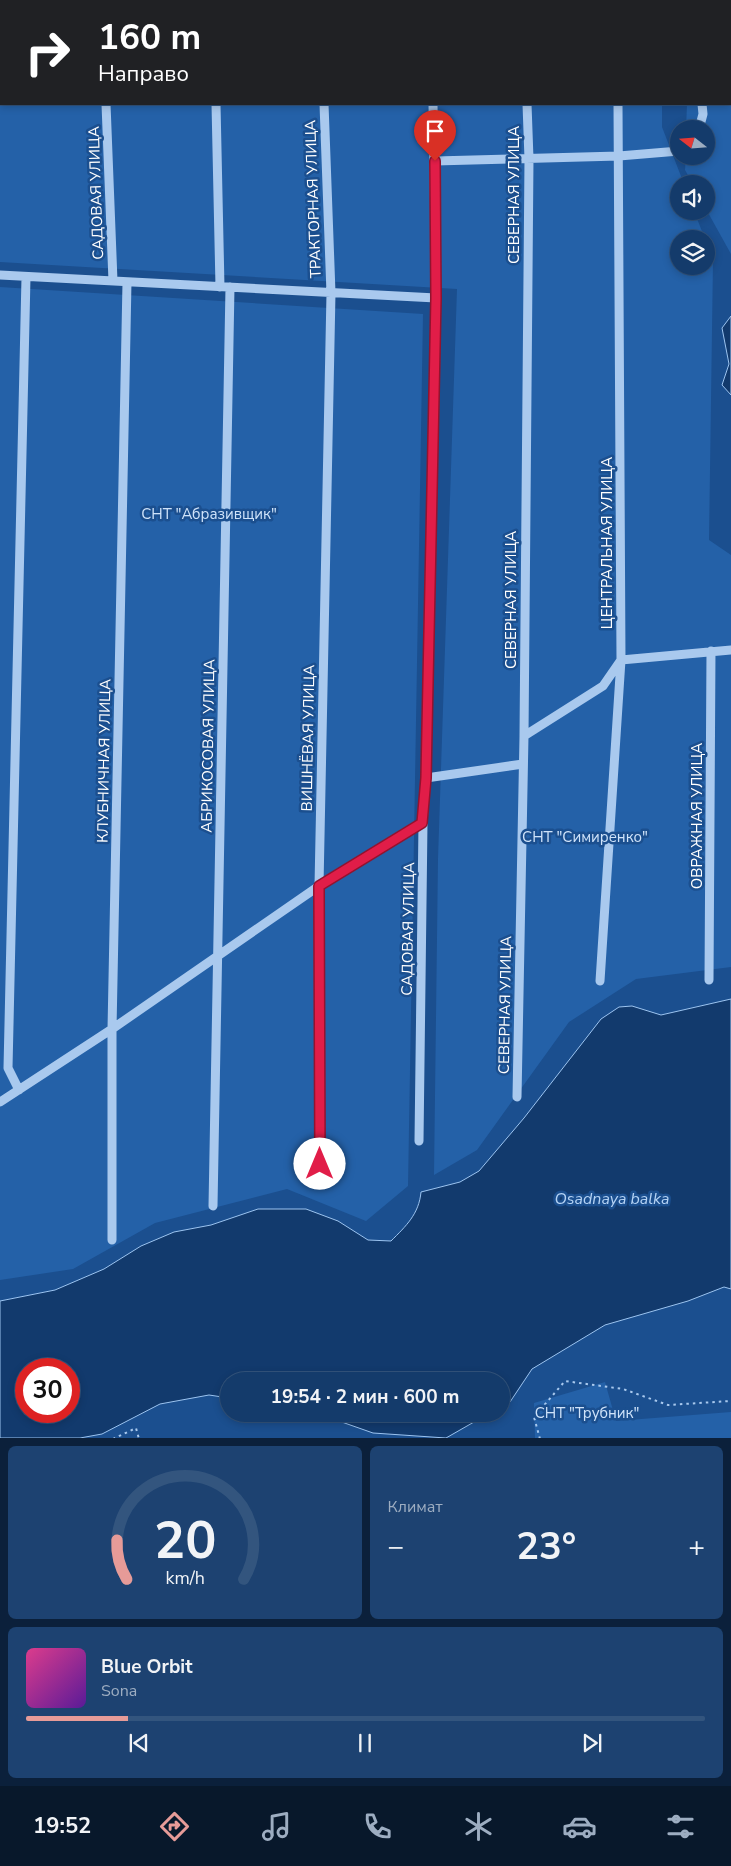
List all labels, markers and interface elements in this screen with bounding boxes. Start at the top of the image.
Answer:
text: 160 m [98,14,201,61]
icon: right [15,20,80,85]
text: Направо [98,59,189,89]
pin [414,110,456,161]
icon: arrive [421,117,449,145]
street label: ТРАКТОРНАЯ УЛИЦА [300,120,326,278]
north arrow [670,120,715,165]
map controls [670,120,715,275]
street label: САДОВАЯ УЛИЦА [84,126,108,260]
street label: СЕВЕРНАЯ УЛИЦА [504,126,524,264]
button: sound [670,175,715,220]
button: layers [670,230,715,275]
street label: ЦЕНТРАЛЬНАЯ УЛИЦА [597,457,617,629]
park label: СНТ "Абразивщик" [141,504,277,524]
street label: СЕВЕРНАЯ УЛИЦА [501,531,521,669]
street label: АБРИКОСОВАЯ УЛИЦА [196,659,220,833]
street label: ВИШНЁВАЯ УЛИЦА [297,664,319,812]
street label: КЛУБНИЧНАЯ УЛИЦА [93,679,115,843]
street label: ОВРАЖНАЯ УЛИЦА [687,743,707,889]
park label: СНТ "Симиренко" [522,827,648,847]
street label: САДОВАЯ УЛИЦА [397,862,419,996]
street label: СЕВЕРНАЯ УЛИЦА [494,936,516,1074]
position arrow [293,1137,345,1189]
water label: Osadnaya balka [555,1188,669,1210]
speed limit sign: 30 [15,1358,80,1423]
text: 19:54 · 2 мин · 600 m [271,1384,459,1410]
park label: СНТ "Трубник" [535,1403,639,1423]
text: Климат [388,1496,443,1518]
text: 20 [154,1505,216,1576]
text: 23° [516,1521,576,1572]
text: − [388,1528,404,1566]
text: + [688,1528,705,1566]
text: km/h [165,1566,204,1590]
text: Blue Orbit [101,1654,192,1680]
text: Sona [101,1680,137,1702]
icon: previous [125,1729,153,1757]
icon: pause [351,1729,379,1757]
icon: next [578,1729,606,1757]
icon: directions [157,1809,192,1844]
icon: music [259,1809,294,1844]
icon: phone [360,1809,395,1844]
icon: climate [461,1809,496,1844]
icon: car [562,1809,597,1844]
icon: filters [663,1809,698,1844]
text: 19:52 [33,1811,91,1841]

